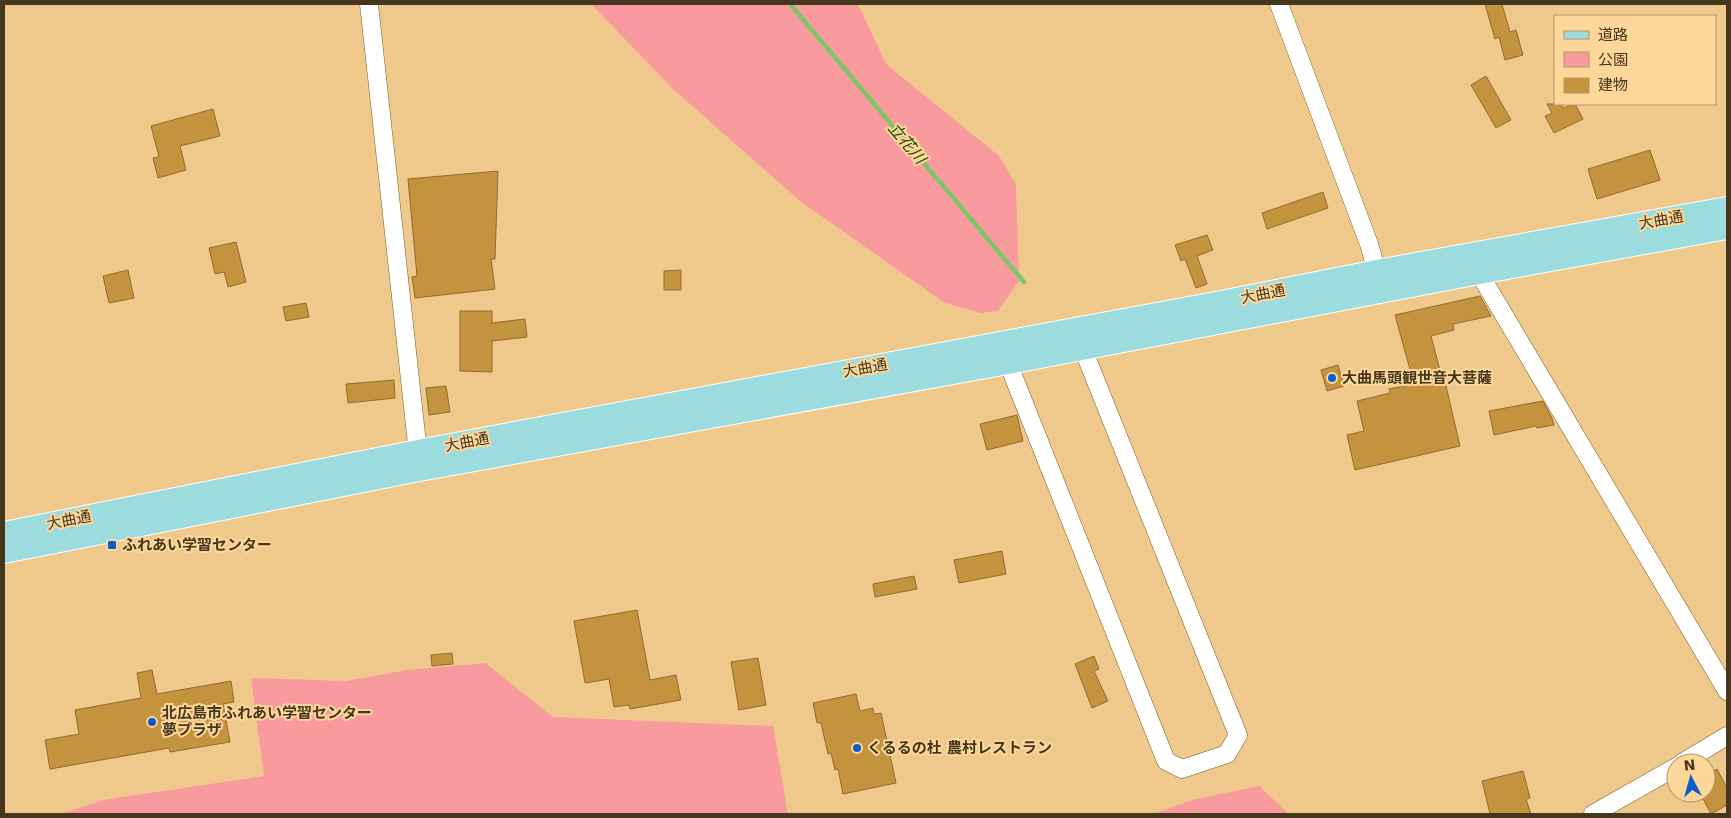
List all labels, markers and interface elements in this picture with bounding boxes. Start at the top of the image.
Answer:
legend [1554,15,1716,105]
text: 道路 [1598,26,1628,44]
text: 公園 [1598,51,1628,69]
text: 建物 [1598,76,1628,94]
water label: 立花川 [884,119,931,169]
street label: 大曲通 [1637,207,1685,233]
street label: 大曲通 [1239,281,1287,307]
street label: 大曲通 [841,355,889,381]
place label: 大曲馬頭観世音大菩薩 [1342,369,1492,387]
marker: 大曲馬頭観世音大菩薩 [1326,372,1338,384]
street label: 大曲通 [443,429,491,455]
street label: 大曲通 [45,507,93,533]
place label: ふれあい学習センター [122,536,272,554]
marker: ふれあい学習センター [106,539,118,551]
place label: 北広島市ふれあい学習センター 夢プラザ [162,704,372,739]
marker: 北広島市ふれあい学習センター 夢プラザ [146,716,158,728]
place label: くるるの杜 農村レストラン [867,739,1052,757]
marker: くるるの杜 農村レストラン [851,742,863,754]
north arrow [1666,753,1716,803]
text: N [1683,757,1696,774]

